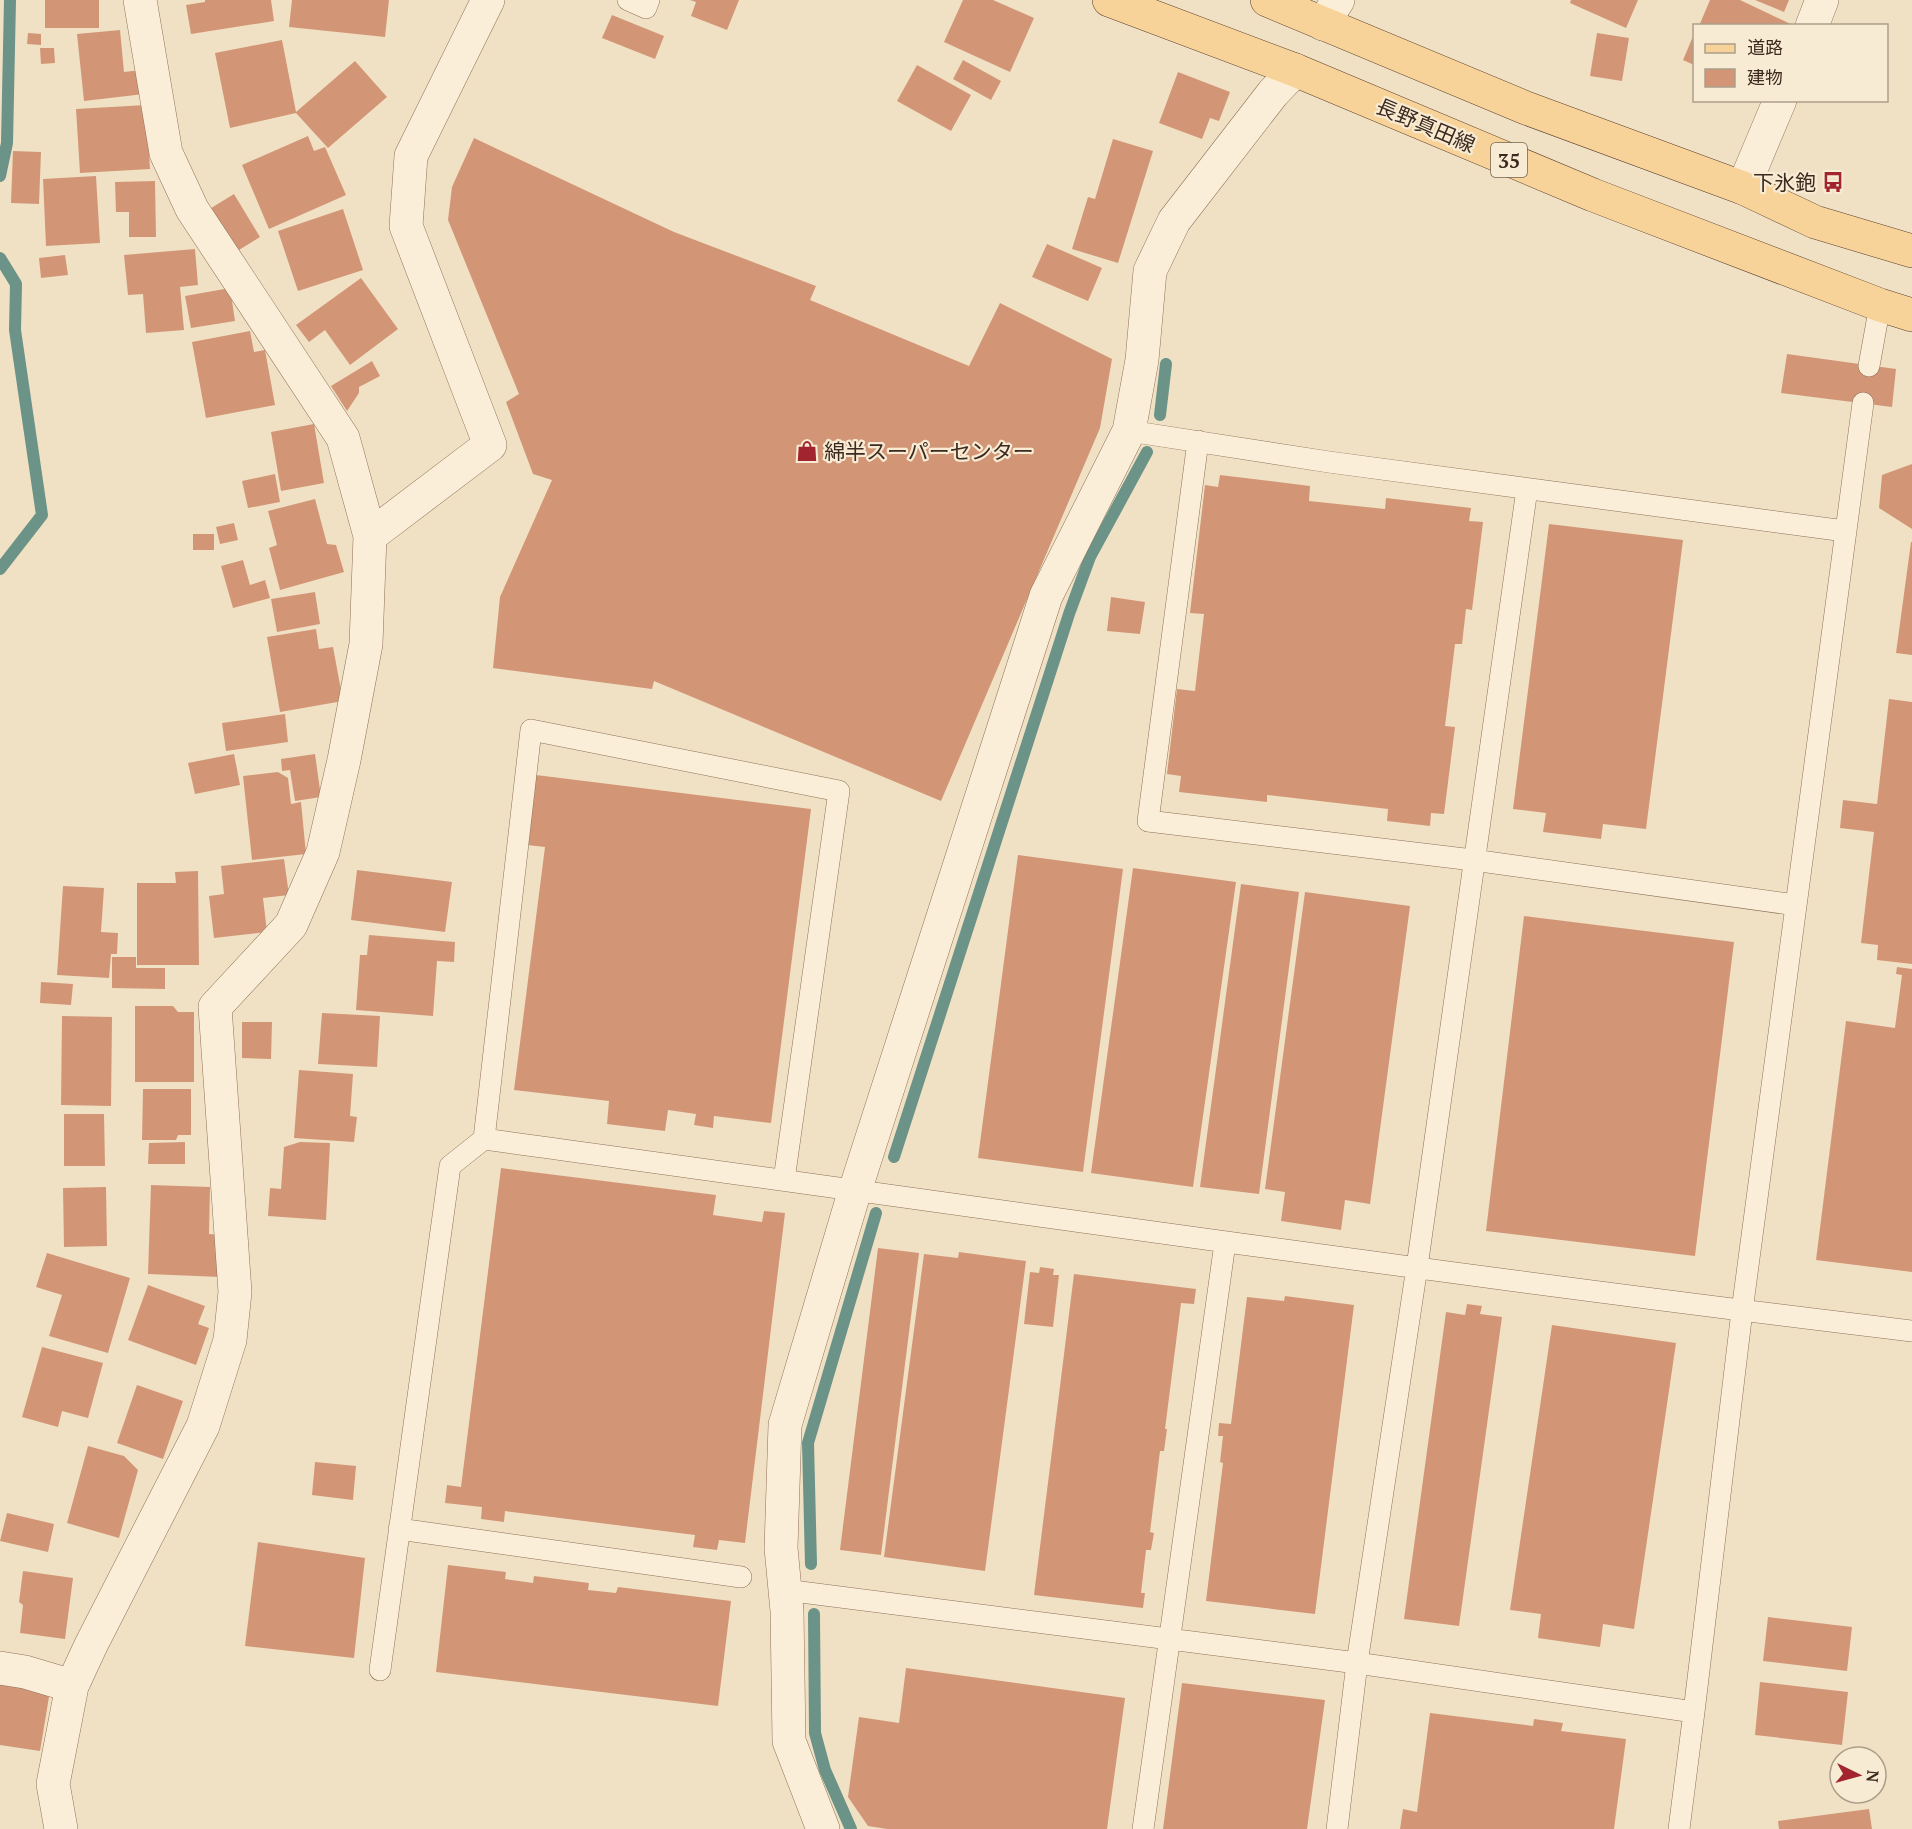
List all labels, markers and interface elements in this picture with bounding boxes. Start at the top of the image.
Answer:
legend [1693,24,1888,102]
text: 道路 [1747,35,1783,59]
text: 建物 [1747,65,1783,89]
street label: 長野真田線 [1372,92,1480,158]
road number: 35 [1491,143,1527,177]
place label: 下氷鉋 [1753,168,1816,196]
bus stop icon: 下氷鉋 [1821,170,1845,194]
place label: 綿半スーパーセンター [824,437,1034,465]
shop icon: 綿半スーパーセンター [795,439,819,463]
north arrow [1828,1745,1888,1805]
text: N [1861,1769,1884,1783]

